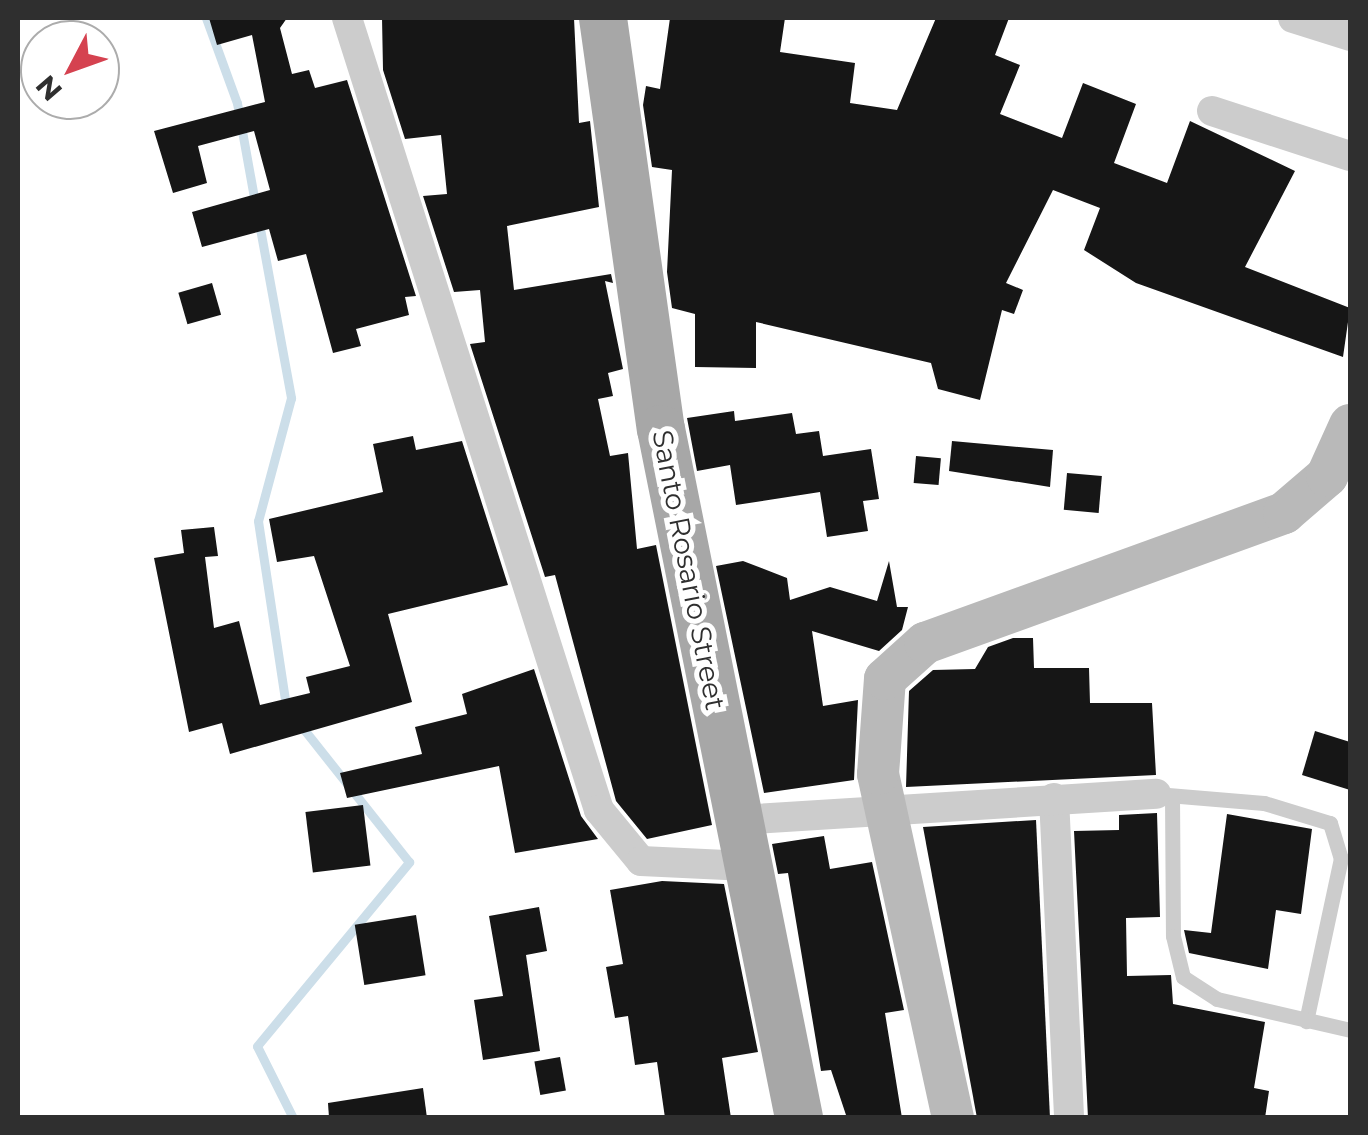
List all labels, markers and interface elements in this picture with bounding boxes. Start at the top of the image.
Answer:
north arrow [20,20,120,120]
text: N [29,69,69,108]
street label: Santo Rosario Street [645,427,733,713]

